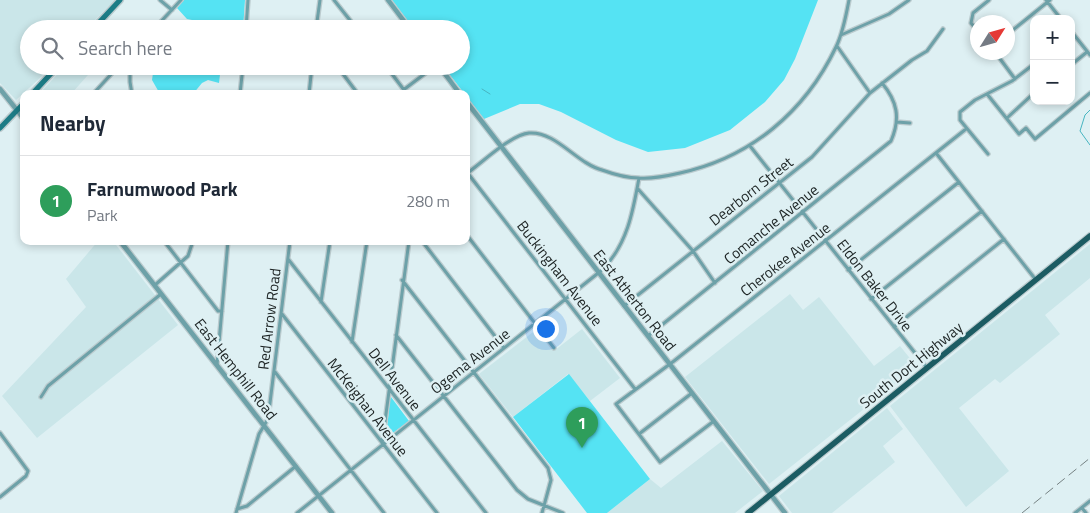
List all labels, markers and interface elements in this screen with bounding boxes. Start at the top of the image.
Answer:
north arrow [970,15,1015,60]
map controls [1030,15,1075,105]
button: + [1030,15,1075,60]
search box [20,20,470,75]
text: Search here [78,33,172,62]
icon: search [38,34,66,62]
button: − [1030,60,1075,105]
text: Nearby [40,107,105,139]
street label: Dearborn Street [704,150,798,231]
text: Farnumwood Park [87,174,238,203]
street label: Comanche Avenue [719,178,823,270]
text: 1 [52,189,60,213]
text: 280 m [406,189,450,213]
text: Park [87,203,118,227]
street label: Buckingham Avenue [511,215,609,331]
street label: Cherokee Avenue [735,216,835,302]
street label: Eldon Baker Drive [832,234,918,336]
street label: East Atherton Road [588,244,682,356]
street label: Red Arrow Road [251,267,287,371]
street label: East Hemphill Road [189,313,283,425]
your location [533,316,559,342]
street label: South Dort Highway [854,316,968,414]
street label: Ogema Avenue [425,323,515,399]
street label: Dell Avenue [363,343,427,415]
street label: McKeighan Avenue [322,353,414,461]
pin: 1 [566,407,598,448]

